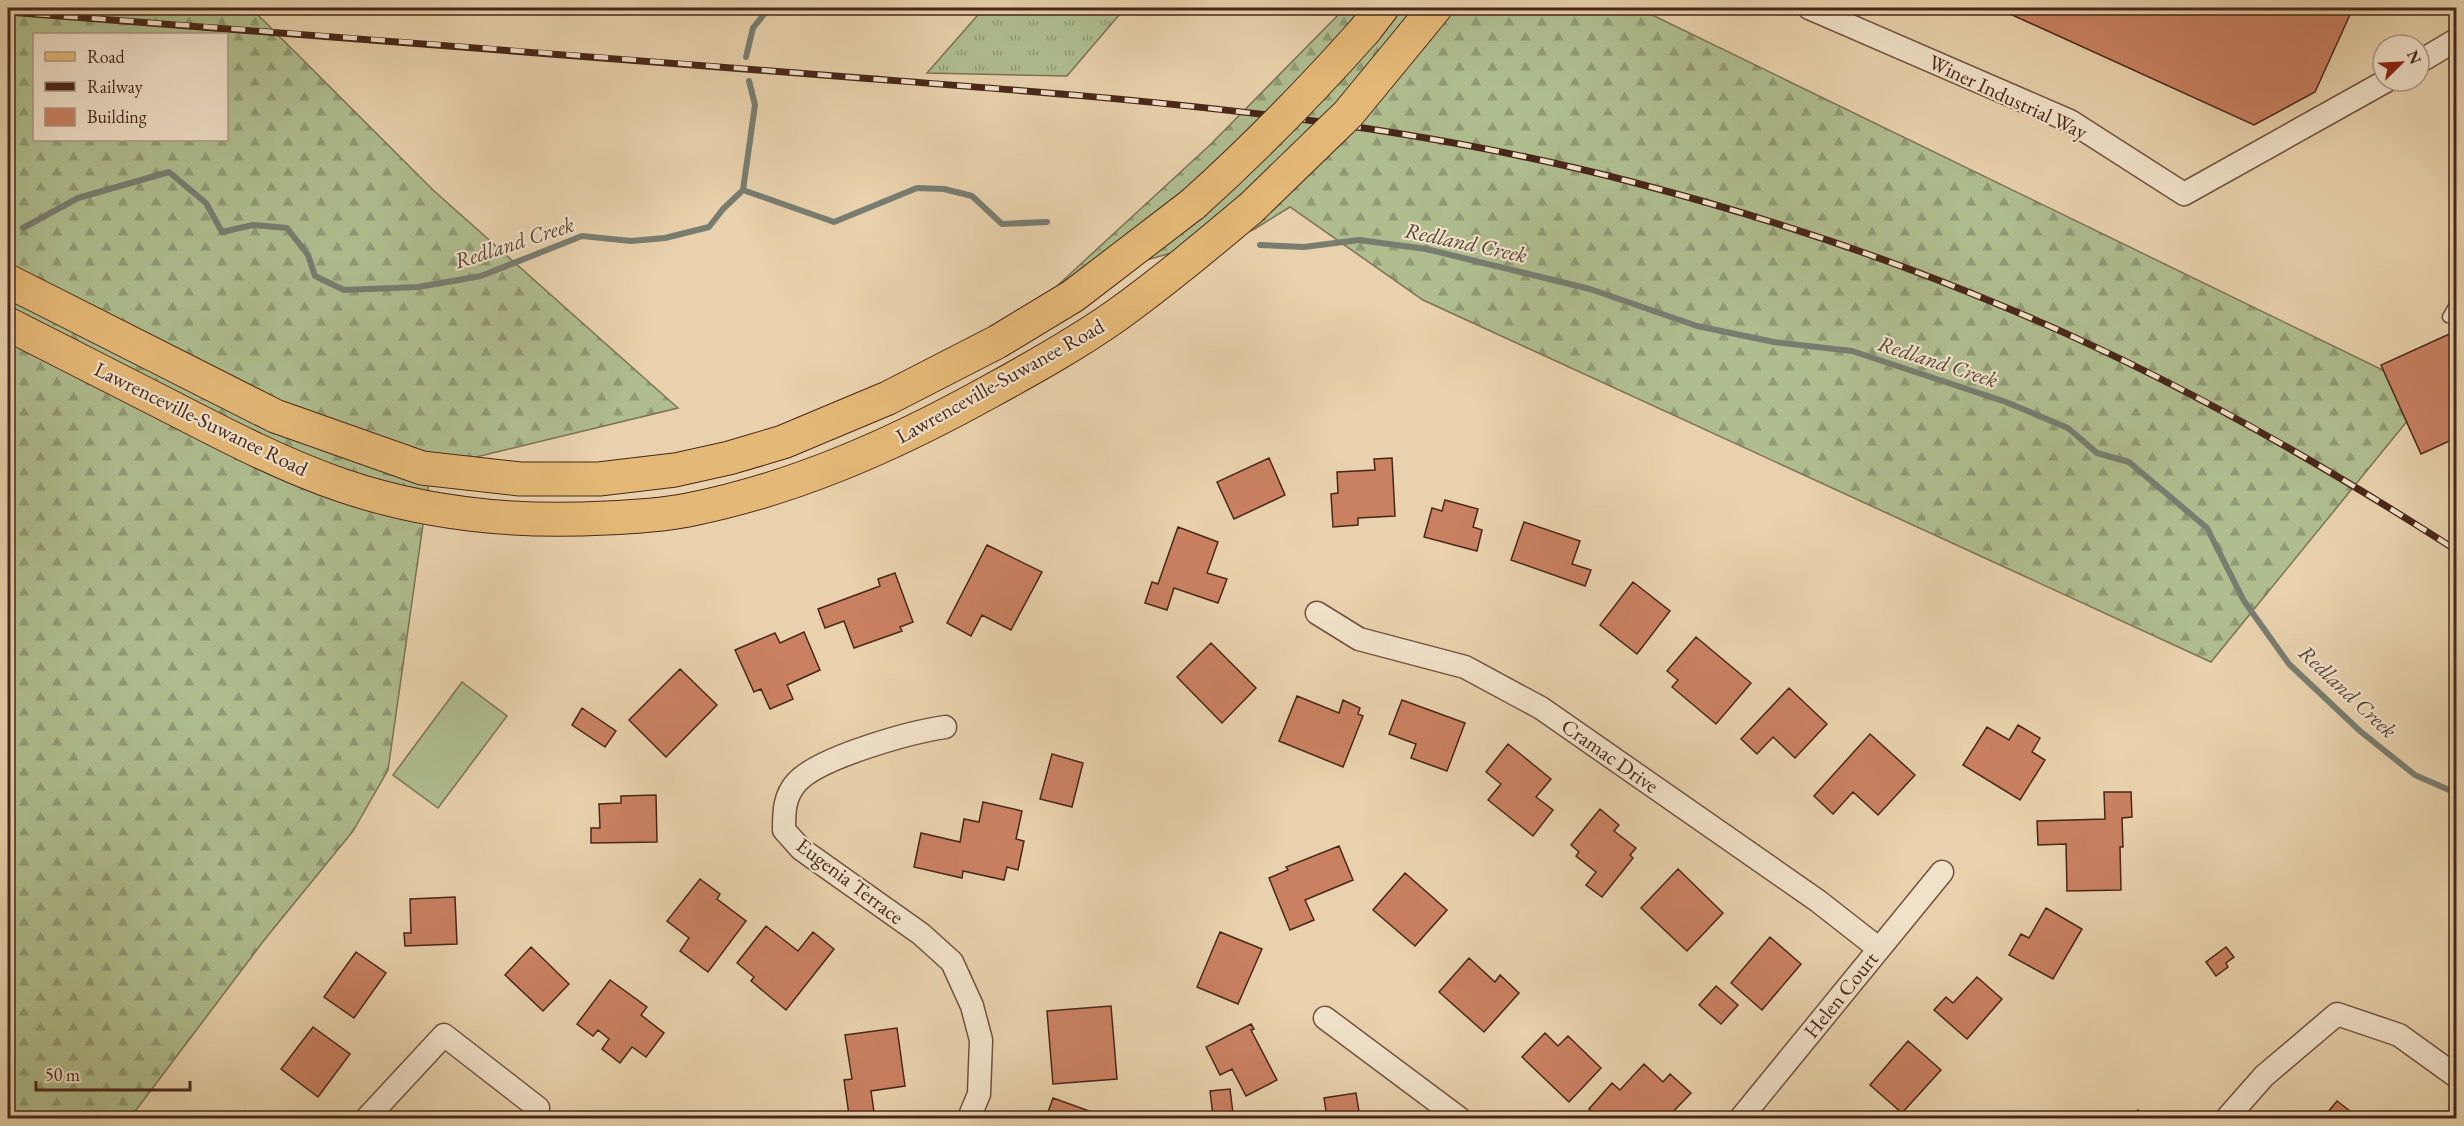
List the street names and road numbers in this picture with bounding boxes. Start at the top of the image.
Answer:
street label: Winer Industrial Way [1925,48,2093,145]
street label: Lawrenceville-Suwanee Road [891,312,1109,449]
street label: Lawrenceville-Suwanee Road [90,355,313,482]
street label: Cramac Drive [1556,712,1664,799]
street label: Eugenia Terrace [791,831,909,930]
street label: Helen Court [1797,946,1884,1043]

